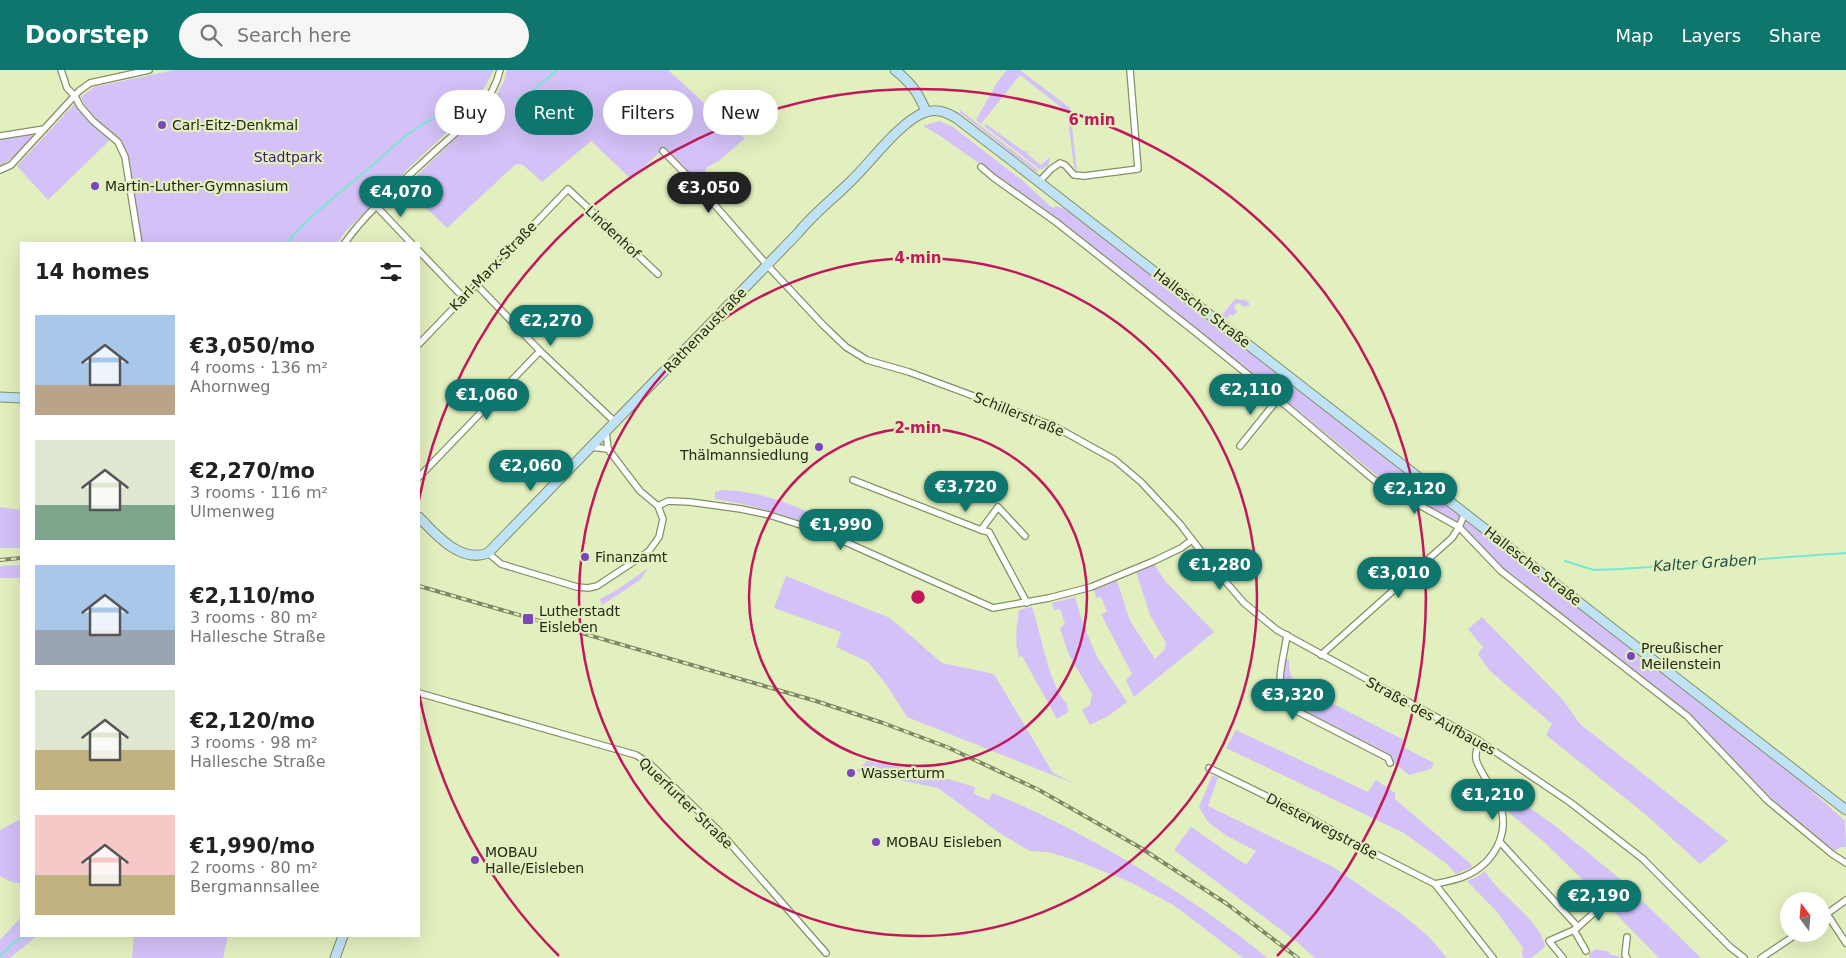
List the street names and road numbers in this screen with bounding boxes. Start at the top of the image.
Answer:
street label: Lindenhof [582,203,645,262]
street label: Karl-Marx-Straße [446,218,540,314]
street label: Hallesche Straße [1150,265,1254,351]
street label: Rathenaustraße [660,284,750,376]
street label: Schillerstraße [971,389,1067,439]
street label: Hallesche Straße [1481,523,1585,609]
street label: Straße des Aufbaues [1364,674,1498,758]
street label: Querfurter Straße [636,754,736,852]
street label: Diesterwegstraße [1264,790,1380,862]

